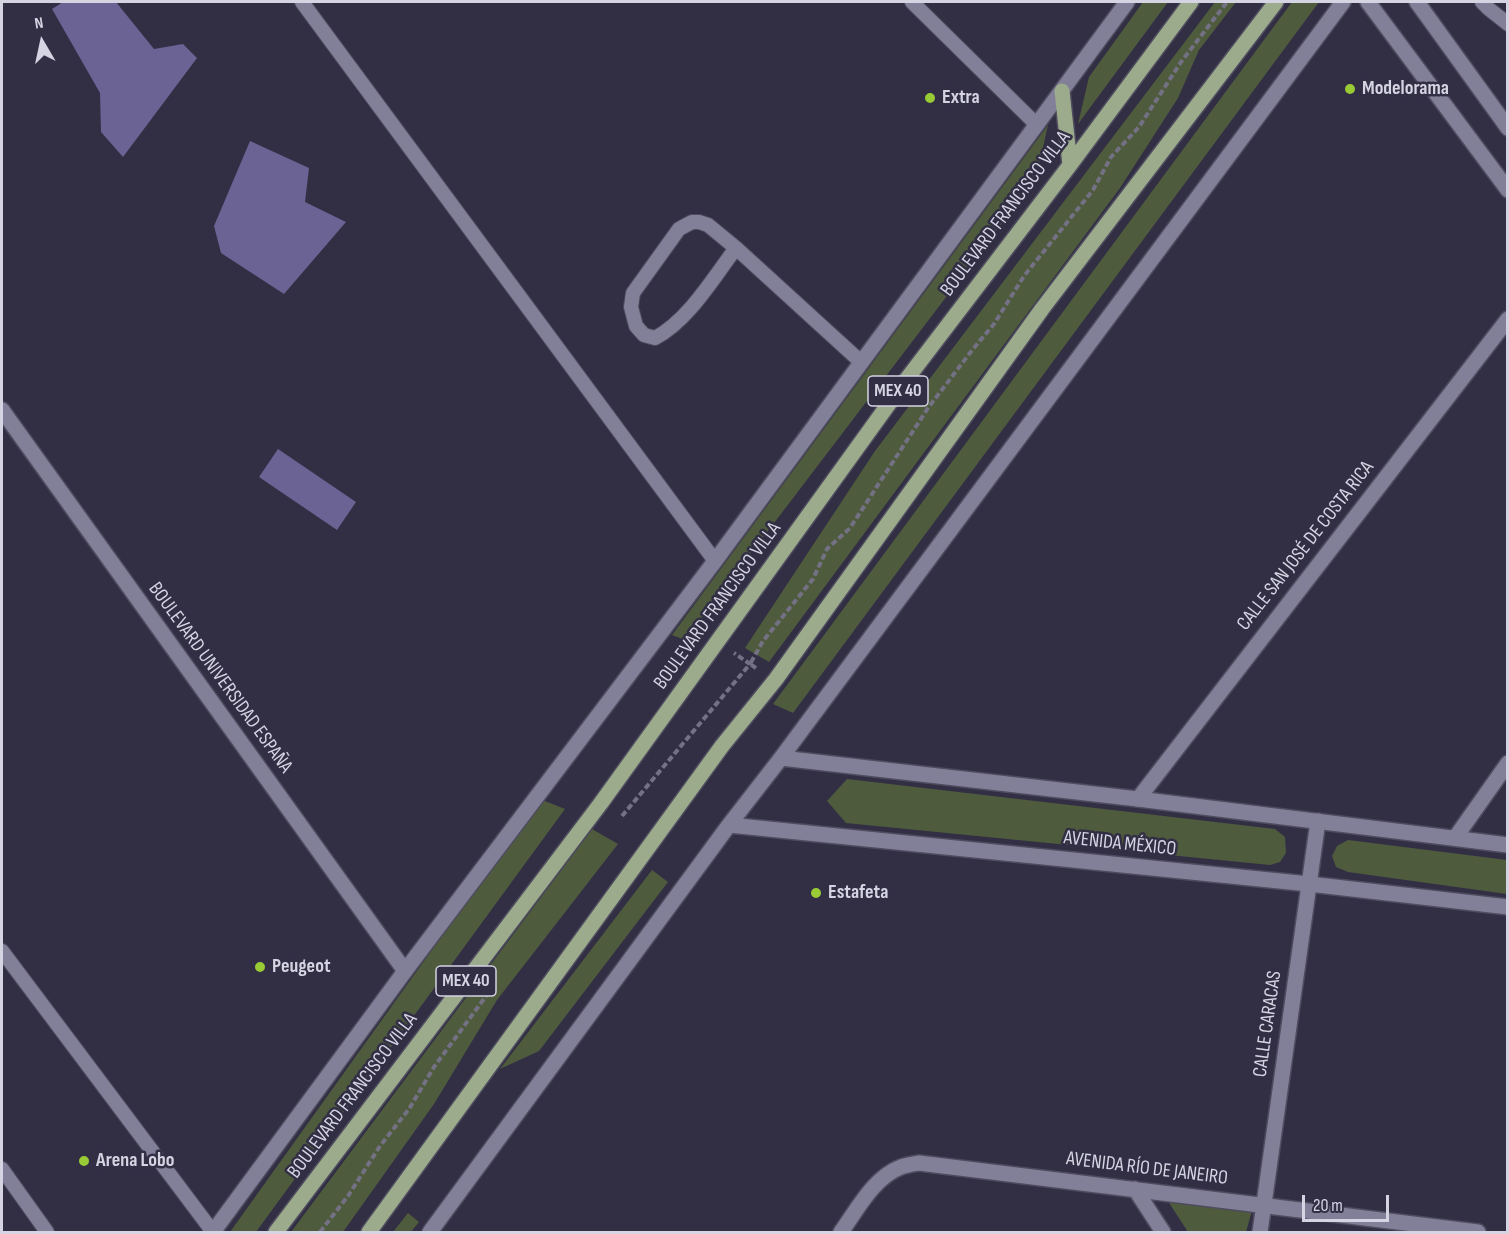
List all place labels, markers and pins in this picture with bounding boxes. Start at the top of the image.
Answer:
place label: Modelorama [1362,77,1449,101]
marker: Modelorama [1343,82,1357,96]
place label: Extra [942,86,980,110]
marker: Extra [923,91,937,105]
place label: Estafeta [828,881,888,905]
marker: Estafeta [809,886,823,900]
place label: Peugeot [272,955,330,979]
marker: Peugeot [253,960,267,974]
place label: Arena Lobo [96,1149,174,1173]
marker: Arena Lobo [77,1154,91,1168]

